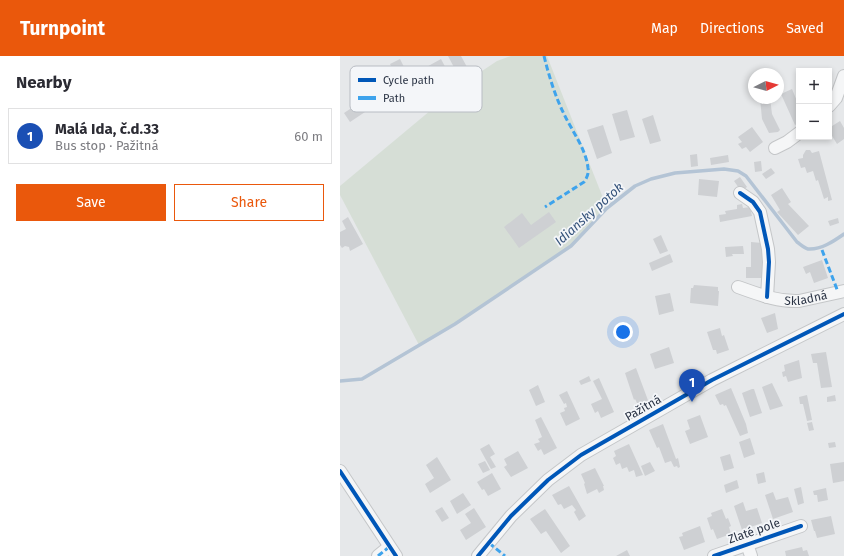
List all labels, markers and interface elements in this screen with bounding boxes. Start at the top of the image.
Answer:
text: Turnpoint [20,17,105,40]
text: Map [651,20,678,37]
text: Directions [700,20,764,37]
text: Saved [786,20,824,37]
legend [350,66,482,112]
north arrow [748,68,784,104]
map controls [796,68,832,140]
button: + [796,68,832,104]
text: Nearby [16,72,71,93]
text: Cycle path [383,74,434,87]
text: Path [383,92,405,105]
button: − [796,104,832,140]
text: Malá Ida, č.d.33 [55,120,159,138]
text: 1 [27,129,33,144]
text: 60 m [294,129,323,144]
text: Bus stop · Pažitná [55,138,159,153]
water label: Idiansky potok [552,179,626,249]
button: Save [16,184,166,221]
button: Share [174,184,324,221]
street label: Skladná [784,288,829,308]
your location [613,322,633,342]
pin: 1 [679,369,705,402]
street label: Pažitná [622,392,664,424]
street label: Zlaté pole [726,516,782,546]

